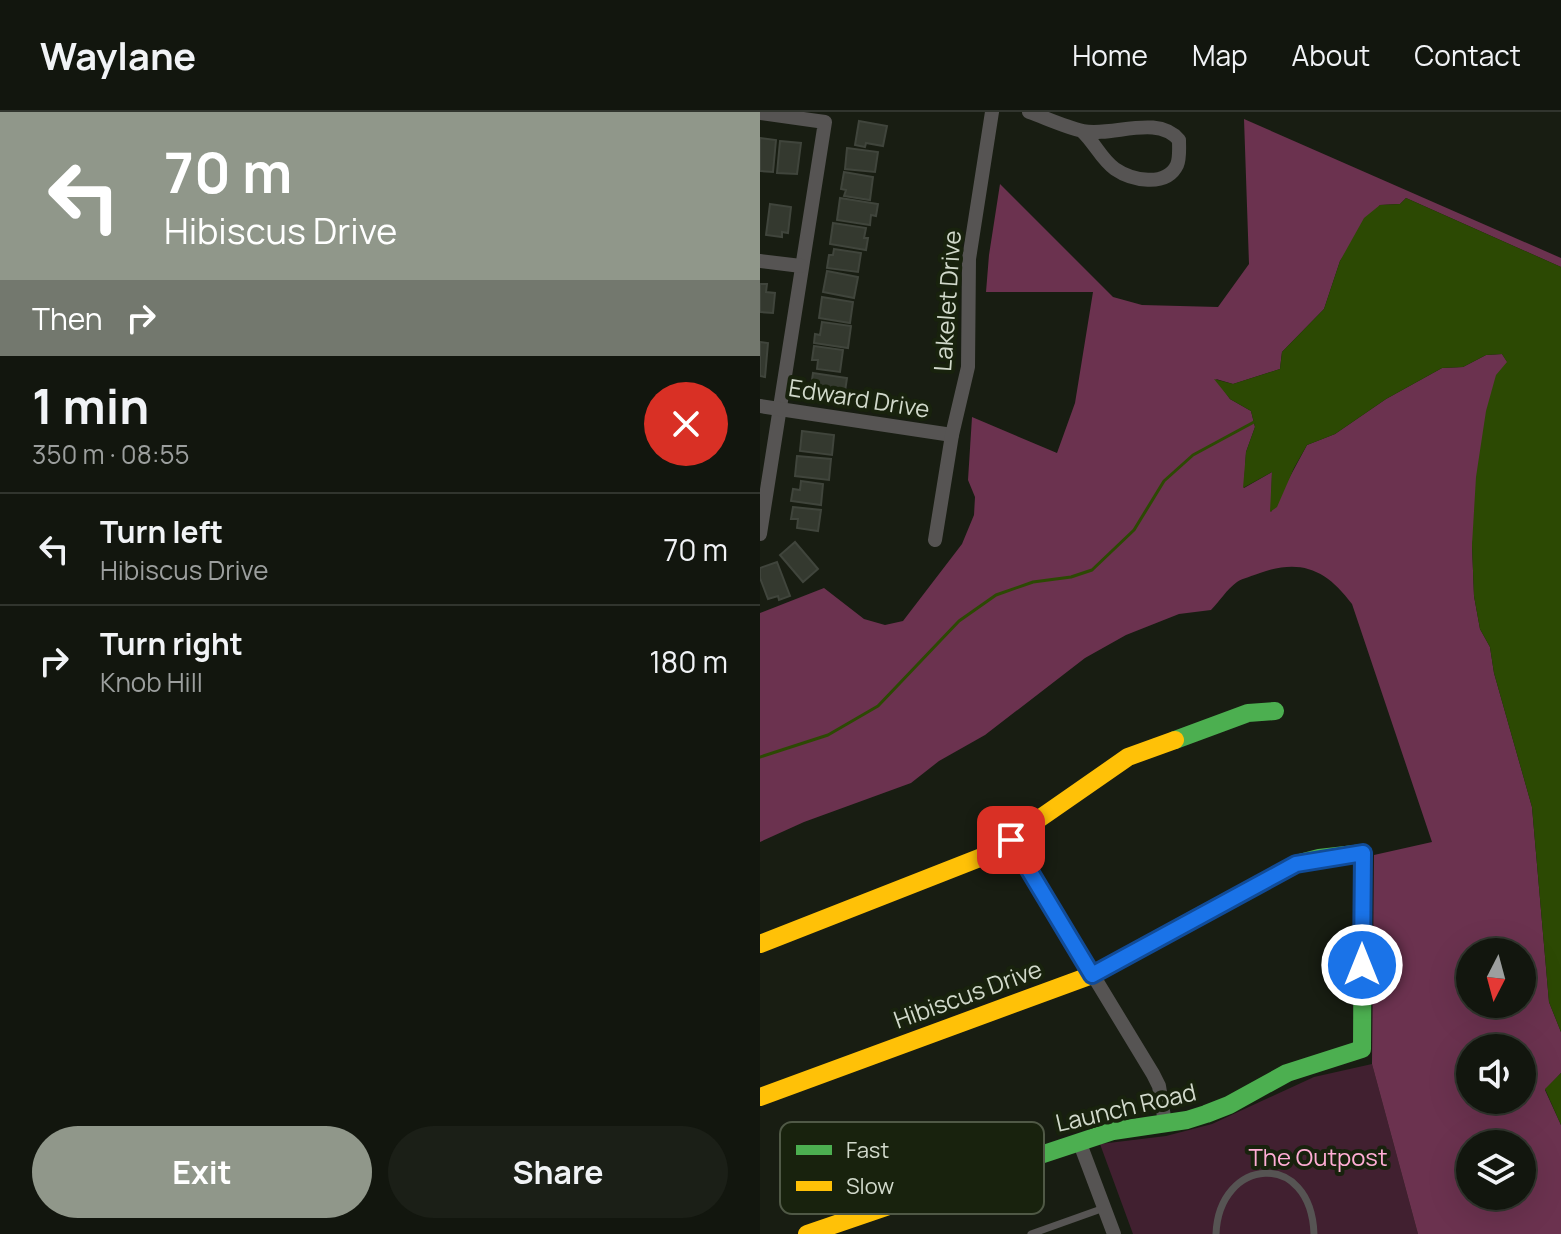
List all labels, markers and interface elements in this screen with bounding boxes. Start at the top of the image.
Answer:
text: Waylane [40,29,196,81]
text: Home [1072,36,1148,74]
text: Map [1192,36,1248,74]
text: About [1292,36,1370,74]
text: Contact [1414,36,1521,74]
text: 70 m [164,133,292,210]
icon: left [32,144,136,248]
text: Hibiscus Drive [164,206,397,255]
street label: Lakelet Drive [925,229,968,373]
icon: right [119,296,163,340]
text: Then [32,298,103,339]
street label: Edward Drive [786,370,932,425]
text: 1 min [32,373,149,438]
button: close [644,382,728,466]
text: 350 m · 08:55 [32,436,190,472]
text: Turn left [100,511,223,552]
icon: left [32,527,76,571]
text: 70 m [663,529,728,570]
text: Hibiscus Drive [100,552,268,588]
text: Turn right [100,623,243,664]
icon: right [32,639,76,683]
text: 180 m [649,641,728,682]
text: Knob Hill [100,664,203,700]
pin [977,806,1045,874]
icon: arrive [989,818,1033,862]
position arrow [1320,923,1404,1007]
north arrow [1456,938,1536,1018]
map controls [1456,938,1536,1210]
street label: Hibiscus Drive [889,951,1046,1036]
button: sound [1456,1034,1536,1114]
street label: Launch Road [1052,1074,1199,1139]
legend [780,1122,1044,1214]
button: Exit [32,1126,372,1218]
button: Share [388,1126,728,1218]
button: layers [1456,1130,1536,1210]
text: Fast [846,1135,889,1165]
park label: The Outpost [1248,1140,1388,1173]
text: Slow [846,1171,894,1201]

